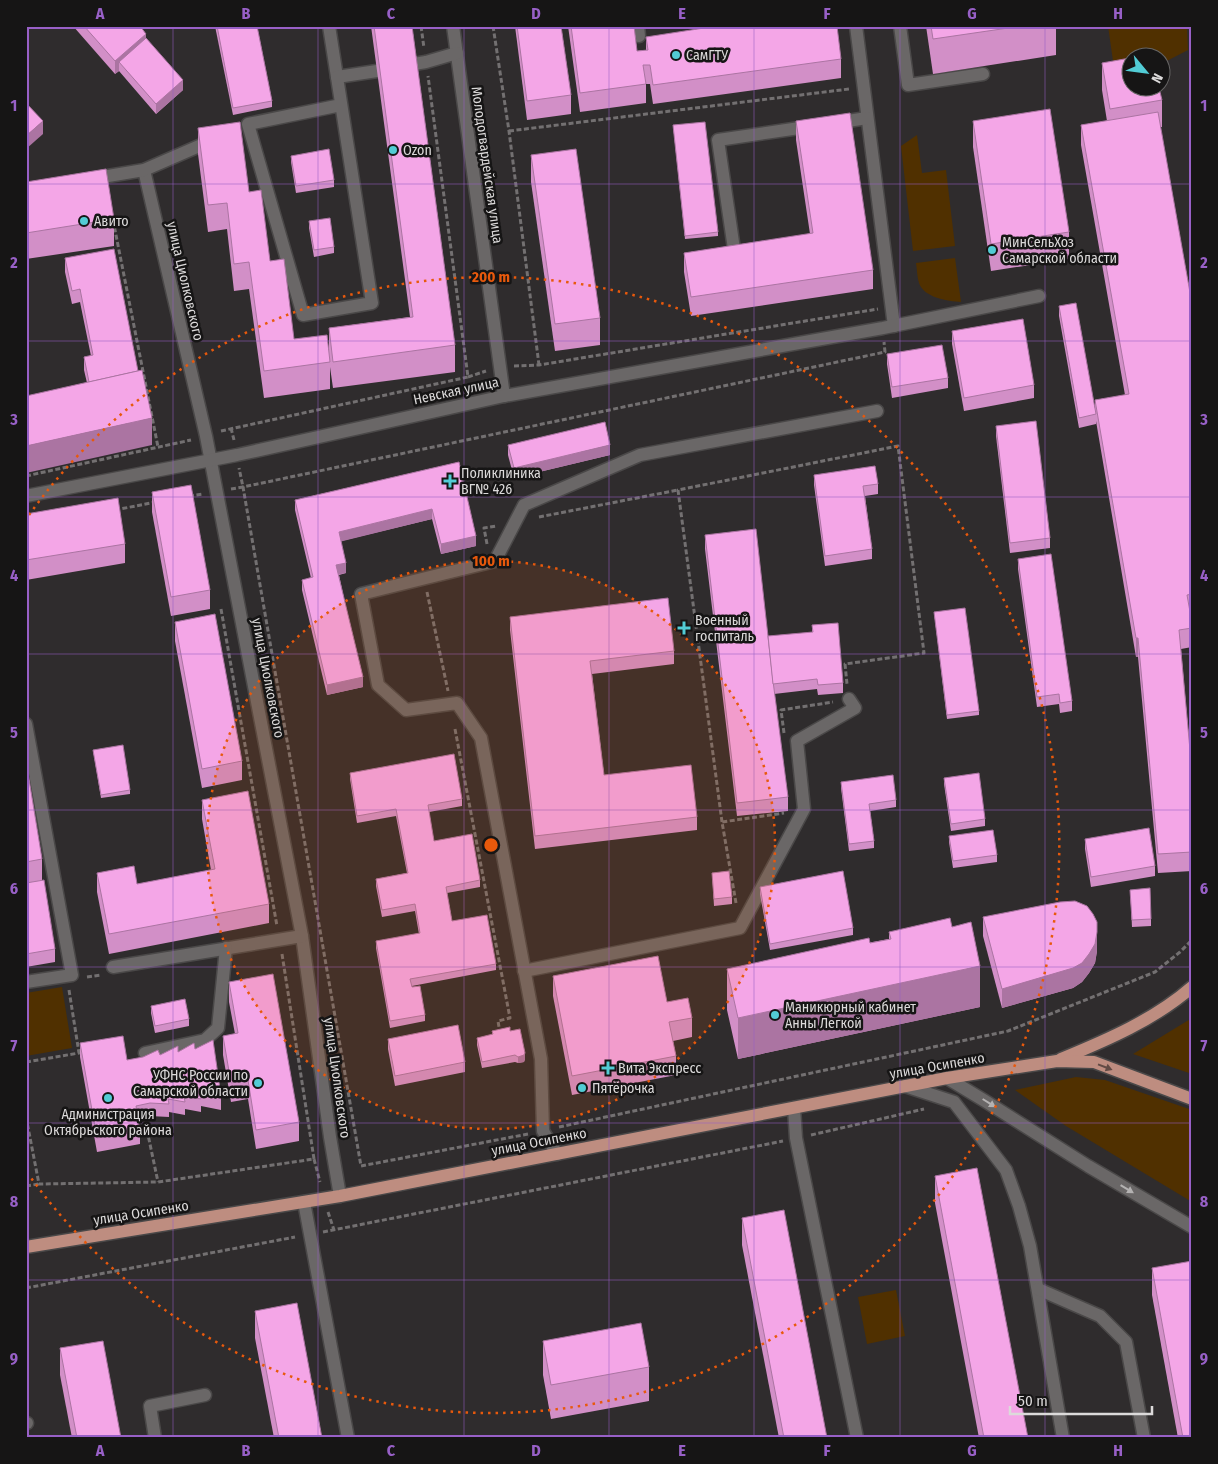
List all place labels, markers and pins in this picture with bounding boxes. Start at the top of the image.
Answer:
place label: СамГТУ [686,47,728,64]
marker: СамГТУ [670,49,682,61]
place label: Ozon [403,142,432,159]
marker: Ozon [387,144,399,156]
place label: Авито [94,213,129,230]
marker: Авито [78,215,90,227]
place label: МинСельХоз Самарской области [1002,234,1117,267]
marker: МинСельХоз Самарской области [986,244,998,256]
place label: Поликлиника ВГ№ 426 [461,465,541,498]
marker: Поликлиника ВГ№ 426 [443,474,457,488]
place label: Военный госпиталь [695,612,755,645]
marker: Военный госпиталь [677,621,691,635]
centre of rings [482,836,500,854]
place label: Маникюрный кабинет Анны Легкой [785,999,916,1032]
marker: Маникюрный кабинет Анны Легкой [769,1009,781,1021]
place label: Вита Экспресс [618,1060,701,1077]
marker: Вита Экспресс [602,1062,614,1074]
place label: УФНС России по Самарской области [133,1067,248,1100]
marker: УФНС России по Самарской области [252,1077,264,1089]
place label: Пятёрочка [592,1080,655,1097]
marker: Пятёрочка [576,1082,588,1094]
marker: Администрация Октябрьского района [102,1092,114,1104]
place label: Администрация Октябрьского района [44,1106,172,1139]

